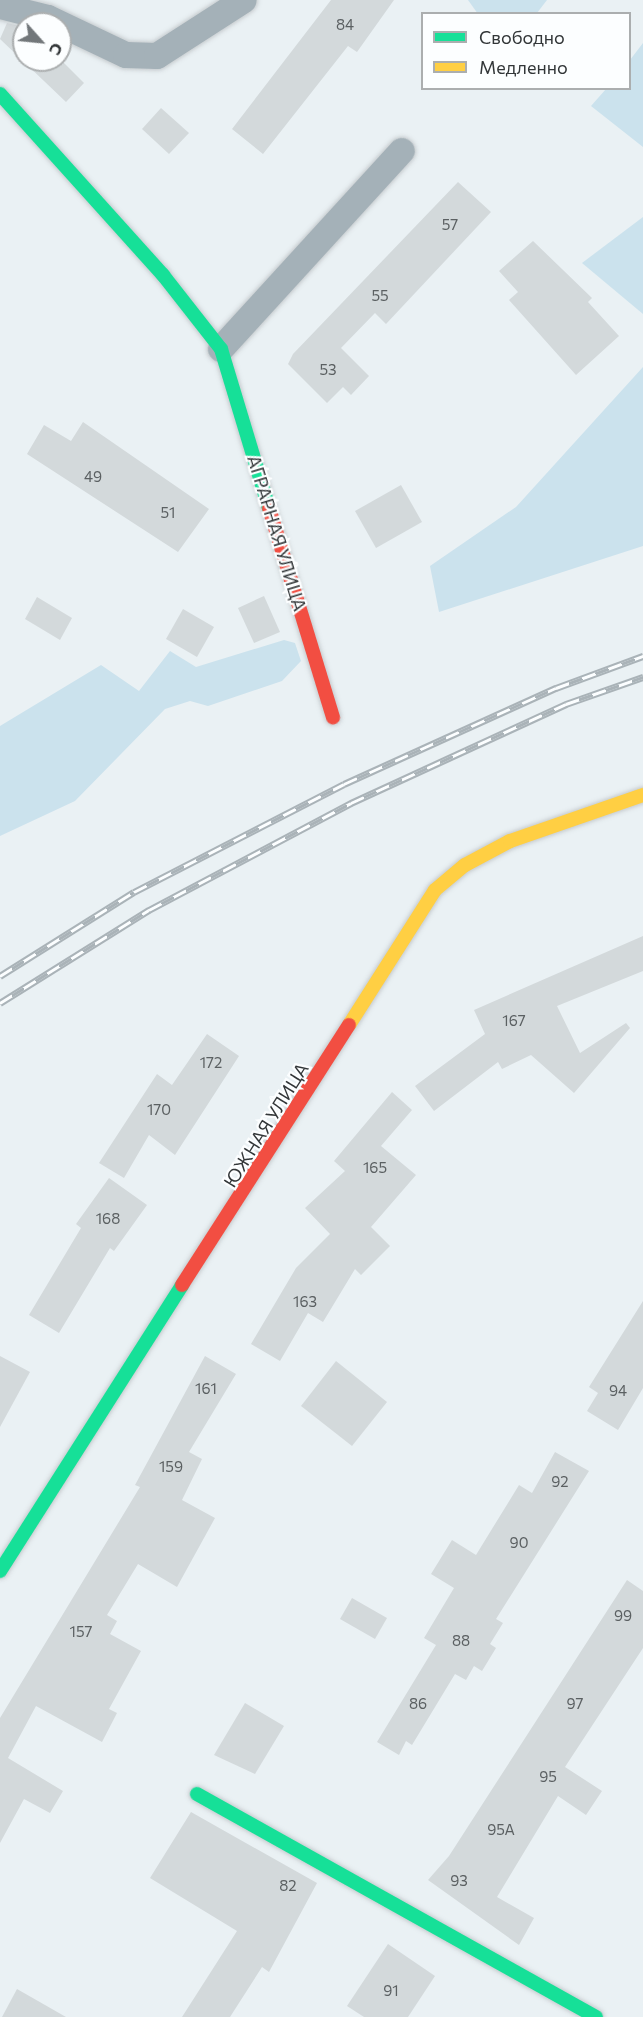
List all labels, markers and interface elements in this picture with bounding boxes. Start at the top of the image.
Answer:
north arrow [12,12,72,72]
legend [421,12,631,90]
house number: 84 [336,16,354,34]
text: Свободно [479,26,565,48]
text: С [46,40,68,59]
text: Медленно [479,56,568,78]
house number: 57 [442,216,458,234]
house number: 55 [371,287,389,305]
house number: 53 [319,361,337,379]
street label: АГРАРНАЯ УЛИЦА [243,452,311,614]
house number: 49 [84,468,102,486]
house number: 51 [160,504,176,522]
house number: 167 [502,1012,526,1030]
house number: 172 [200,1054,222,1072]
street label: ЮЖНАЯ УЛИЦА [219,1059,313,1191]
house number: 170 [147,1101,171,1119]
house number: 165 [363,1159,387,1177]
house number: 168 [96,1210,120,1228]
house number: 163 [293,1293,317,1311]
house number: 161 [195,1380,217,1398]
house number: 94 [609,1382,627,1400]
house number: 159 [159,1458,183,1476]
house number: 92 [551,1473,569,1491]
house number: 90 [510,1534,528,1552]
house number: 99 [614,1607,632,1625]
house number: 157 [70,1623,92,1641]
house number: 88 [452,1632,470,1650]
house number: 86 [409,1695,427,1713]
house number: 97 [567,1695,583,1713]
house number: 95 [539,1768,557,1786]
house number: 95А [487,1821,515,1839]
house number: 93 [450,1872,468,1890]
house number: 82 [279,1877,297,1895]
house number: 91 [383,1982,399,2000]

